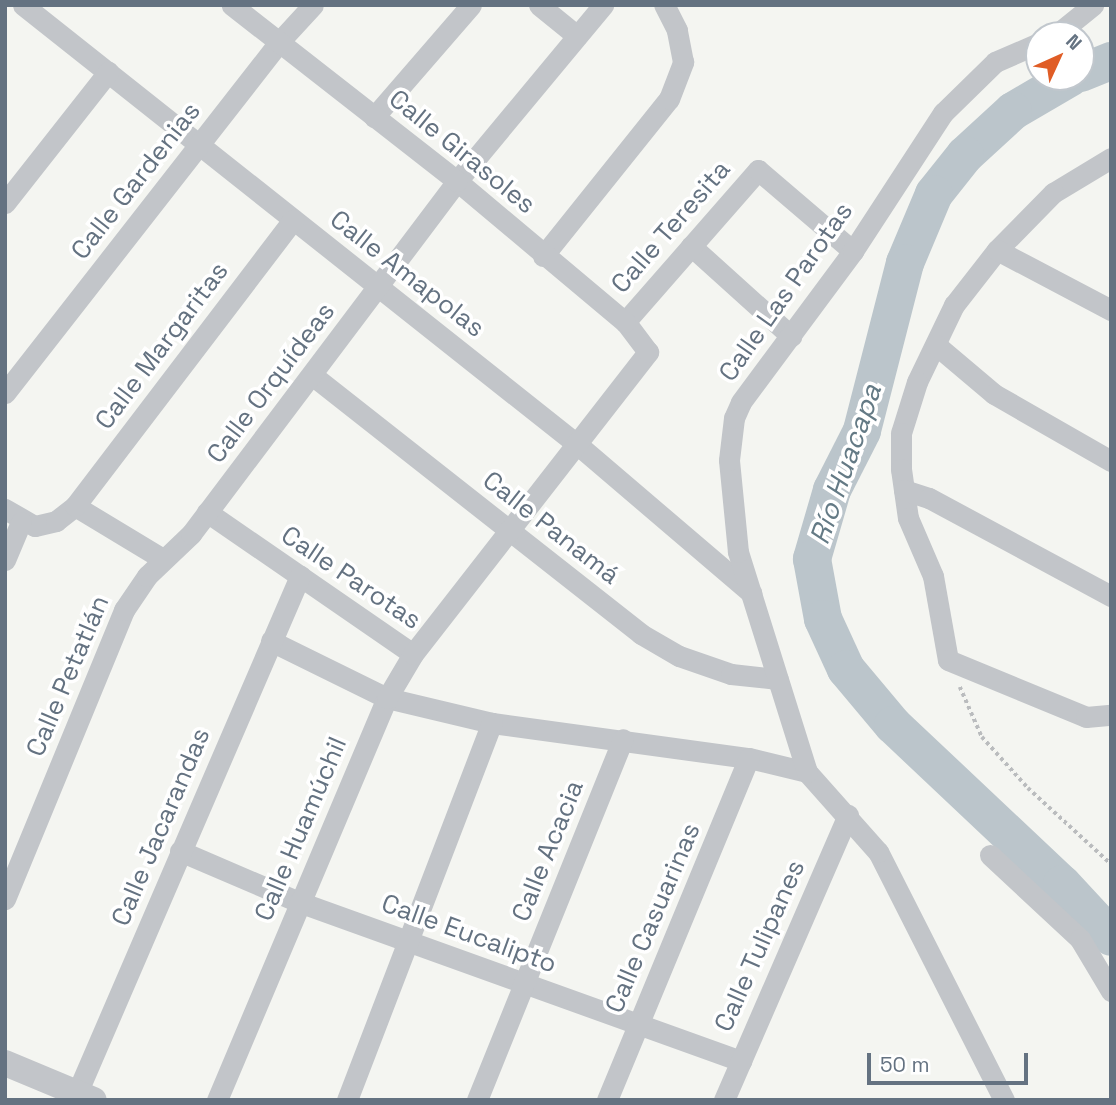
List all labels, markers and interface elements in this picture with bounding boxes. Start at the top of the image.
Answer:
north arrow [1025,21,1095,91]
text: N [1060,29,1087,56]
street label: Calle Girasoles [382,83,542,221]
street label: Calle Gardenias [65,96,207,266]
street label: Calle Teresita [605,154,737,300]
street label: Calle Las Parotas [713,196,859,388]
street label: Calle Amapolas [323,204,491,344]
street label: Calle Margaritas [89,256,235,436]
street label: Calle Orquídeas [200,297,342,469]
water label: Río Huacapa [802,379,888,549]
street label: Calle Panamá [476,465,626,591]
street label: Calle Parotas [275,520,427,636]
street label: Calle Petatlán [20,591,116,761]
street label: Calle Jacarandas [105,723,217,931]
street label: Calle Huamúchil [248,732,354,926]
street label: Calle Acacia [505,776,591,926]
street label: Calle Casuarinas [599,818,707,1018]
street label: Calle Tulipanes [708,855,812,1037]
street label: Calle Eucalipto [377,888,561,980]
scale bar [871,1038,1032,1082]
text: 50 m [880,1051,930,1078]

